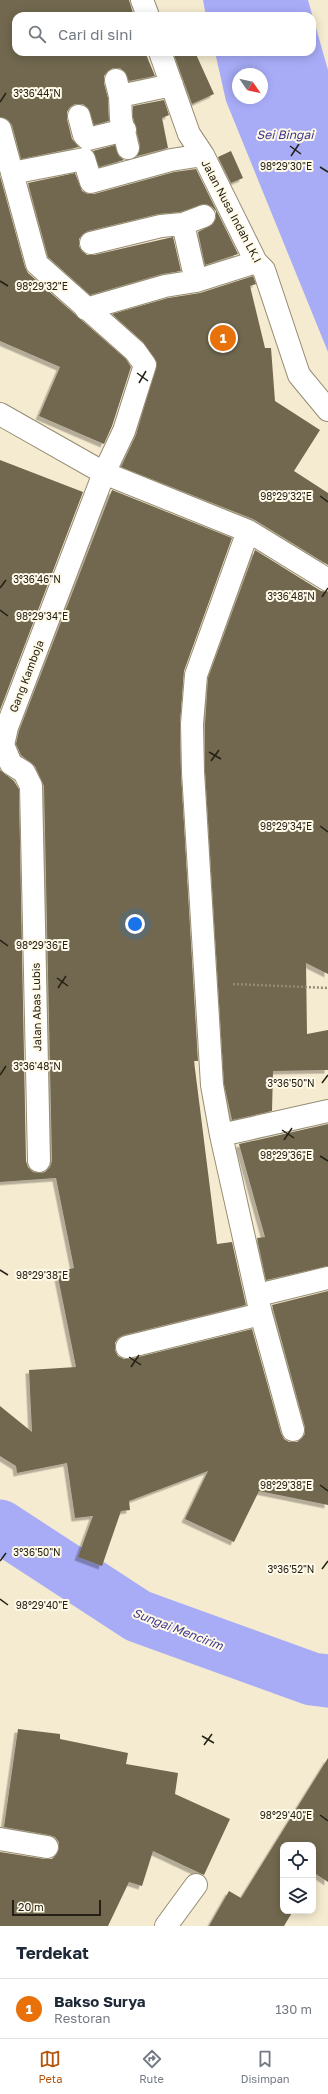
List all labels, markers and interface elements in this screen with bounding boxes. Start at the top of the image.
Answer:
search box [12,12,316,56]
icon: search [26,23,48,45]
text: Cari di sini [58,25,133,43]
north arrow [232,68,268,104]
text: 3°36'44"N [13,87,61,99]
water label: Sei Bingai [257,127,315,142]
street label: Jalan Nusa Indah LK.I [199,157,265,265]
text: 98°29'30"E [260,160,312,172]
text: 98°29'32"E [16,280,68,292]
pin: 1 [210,323,236,353]
text: 98°29'32"E [260,490,312,502]
text: 3°36'46"N [13,573,61,585]
text: 3°36'48"N [267,590,315,602]
text: 98°29'34"E [16,610,68,622]
street label: Gang Kamboja [6,638,46,714]
text: 98°29'34"E [260,820,312,832]
your location [125,914,145,934]
text: 98°29'36"E [16,939,68,951]
street label: Jalan Abas Lubis [29,962,43,1051]
text: 3°36'48"N [13,1060,61,1072]
text: 3°36'50"N [267,1077,315,1089]
text: 98°29'36"E [260,1149,312,1161]
text: 98°29'38"E [16,1269,68,1281]
text: 98°29'38"E [260,1479,312,1491]
text: 3°36'50"N [13,1546,61,1558]
text: 3°36'52"N [268,1563,314,1575]
text: 98°29'40"E [16,1599,68,1611]
water label: Sungai Mencirim [131,1605,227,1654]
text: 98°29'40"E [260,1809,312,1821]
map controls [280,1842,316,1914]
button: locate [280,1842,316,1878]
button: layers [280,1878,316,1914]
scale bar [12,1898,101,1917]
text: 20 m [18,1900,44,1913]
text: Terdekat [16,1942,89,1963]
text: Bakso Surya [54,1992,145,2010]
text: 1 [26,2001,32,2017]
text: 130 m [275,2001,312,2017]
text: Restoran [54,2010,110,2026]
tab: Peta [38,2048,62,2085]
tab: Rute [139,2048,164,2085]
tab: Disimpan [241,2048,290,2085]

